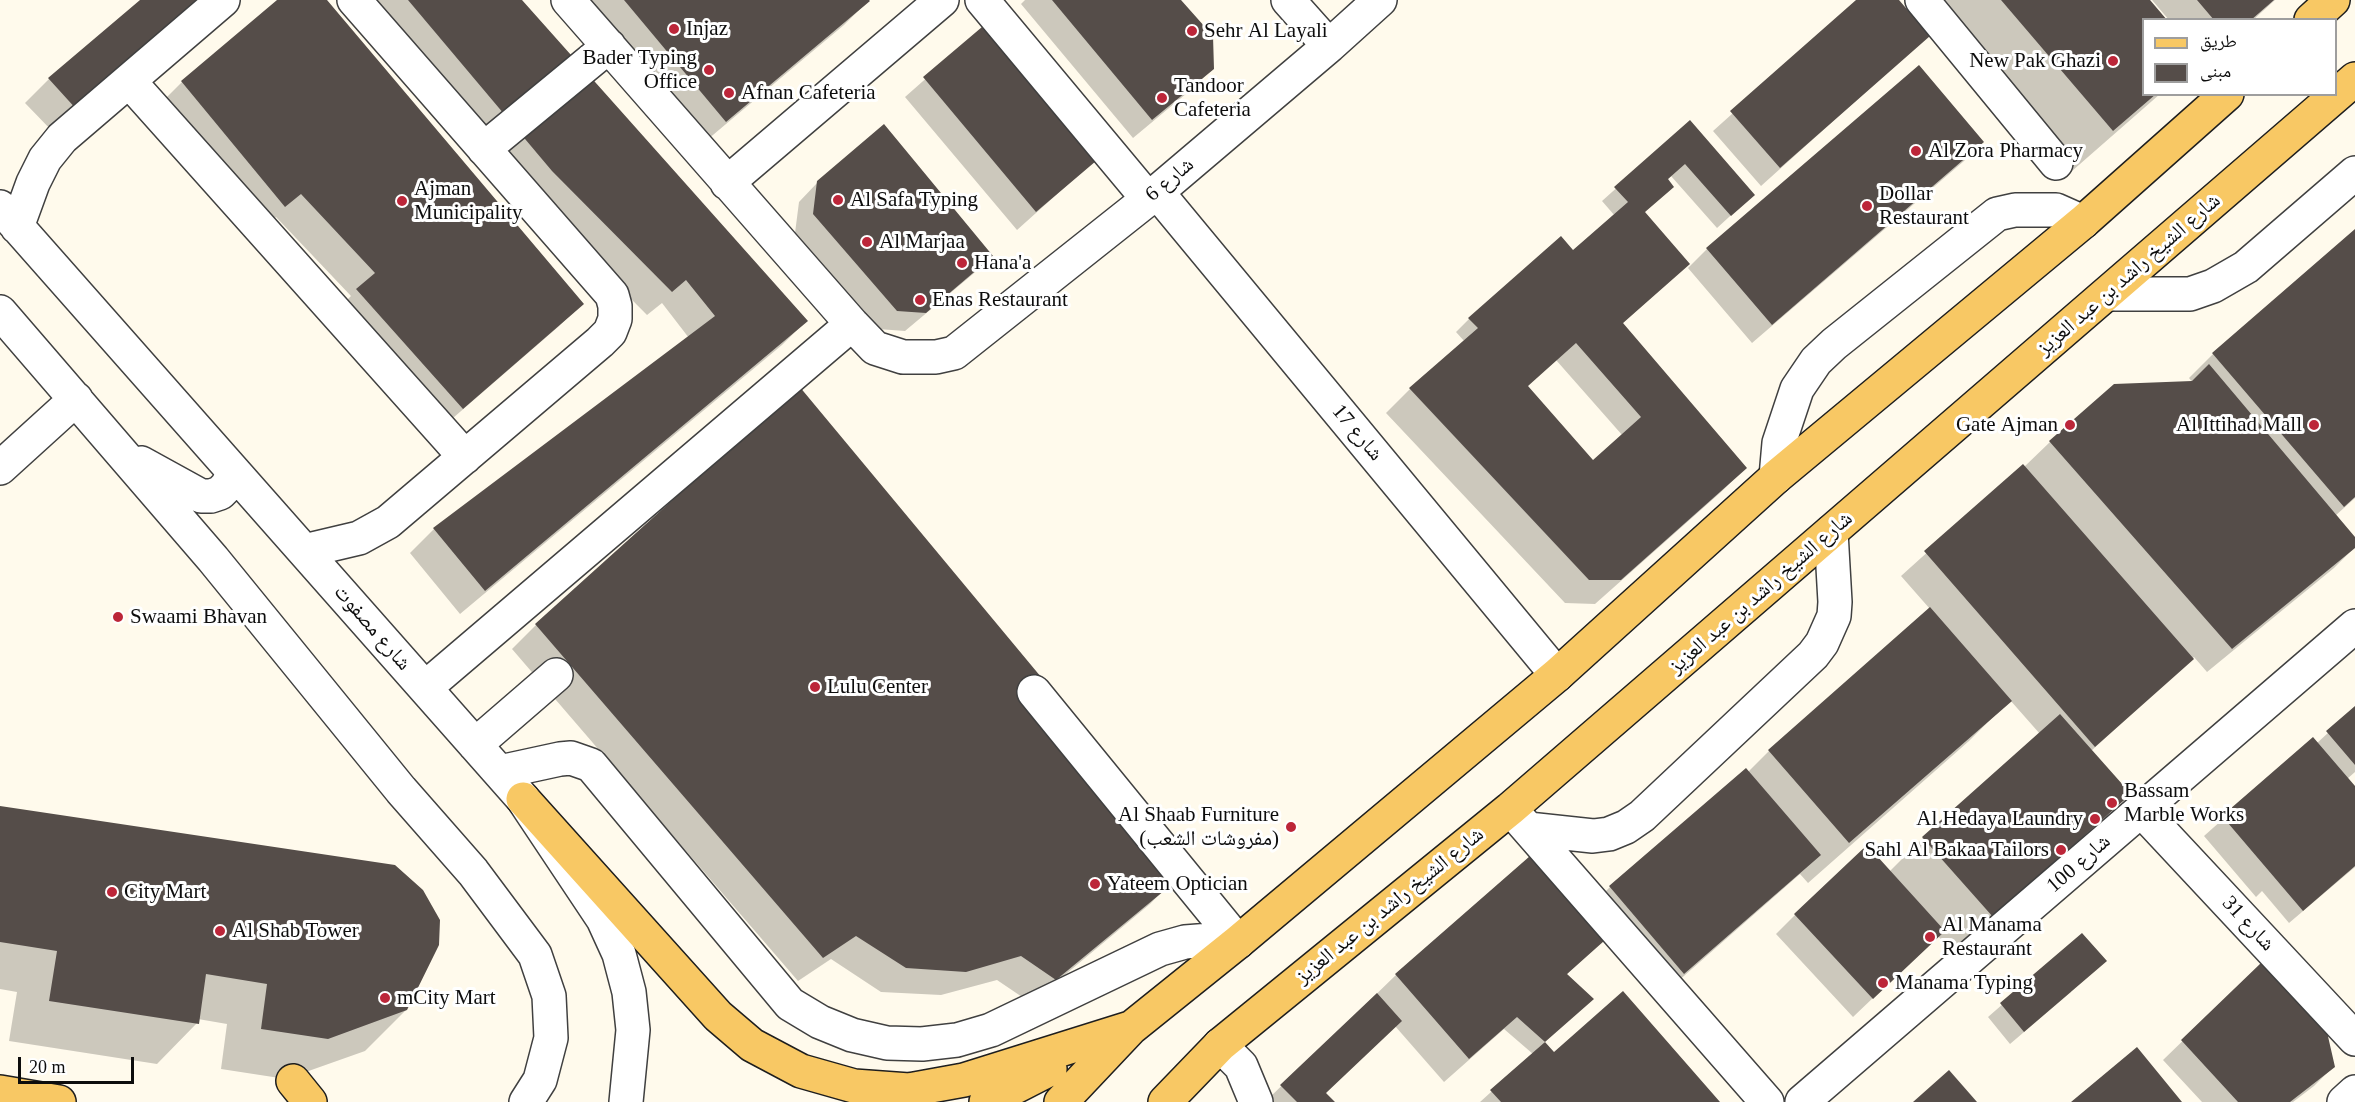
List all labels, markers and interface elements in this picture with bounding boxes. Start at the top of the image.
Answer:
place label: Injaz [686,16,728,42]
place label: Sehr Al Layali [1204,18,1328,44]
legend [2142,18,2337,96]
marker: Injaz [667,22,681,36]
marker: Sehr Al Layali [1185,24,1199,38]
text: طريق [2200,31,2237,51]
place label: Bader Typing Office [582,45,697,95]
place label: New Pak Ghazi [1969,48,2101,74]
marker: New Pak Ghazi [2106,54,2120,68]
text: مبنى [2200,61,2231,81]
marker: Bader Typing Office [702,63,716,77]
place label: Tandoor Cafeteria [1174,73,1251,123]
place label: Afnan Cafeteria [741,80,876,106]
marker: Afnan Cafeteria [722,86,736,100]
marker: Tandoor Cafeteria [1155,91,1169,105]
place label: Al Zora Pharmacy [1928,138,2083,164]
marker: Al Zora Pharmacy [1909,144,1923,158]
street label: شارع 6 [1141,152,1199,208]
place label: Ajman Municipality [414,176,522,226]
place label: Dollar Restaurant [1879,181,1969,231]
place label: Al Safa Typing [850,187,978,213]
street label: شارع الشيخ راشد بن عبد العزيز [2032,188,2226,362]
marker: Al Safa Typing [831,193,845,207]
marker: Ajman Municipality [395,194,409,208]
marker: Dollar Restaurant [1860,199,1874,213]
place label: Al Marjaa [879,229,965,255]
marker: Al Marjaa [860,235,874,249]
place label: Hana'a [974,250,1031,276]
marker: Hana'a [955,256,969,270]
place label: Enas Restaurant [932,287,1068,313]
marker: Enas Restaurant [913,293,927,307]
street label: شارع 17 [1326,400,1388,466]
place label: Gate Ajman [1956,412,2058,438]
place label: Al Ittihad Mall [2176,412,2302,438]
marker: Gate Ajman [2063,418,2077,432]
marker: Al Ittihad Mall [2307,418,2321,432]
street label: شارع الشيخ راشد بن عبد العزيز [1664,506,1858,680]
street label: شارع مصفوت [328,580,416,676]
place label: Swaami Bhavan [130,604,267,630]
marker: Swaami Bhavan [111,610,125,624]
place label: Lulu Center [827,674,928,700]
marker: Lulu Center [808,680,822,694]
place label: Bassam Marble Works [2124,778,2244,828]
marker: Bassam Marble Works [2105,796,2119,810]
place label: Al Shaab Furniture (مفروشات الشعب) [1118,802,1279,852]
place label: Al Hedaya Laundry [1916,806,2083,832]
marker: Al Hedaya Laundry [2088,812,2102,826]
marker: Al Shaab Furniture (مفروشات الشعب) [1284,820,1298,834]
street label: شارع الشيخ راشد بن عبد العزيز [1291,822,1489,990]
street label: شارع 100 [2042,829,2116,899]
place label: Sahl Al Bakaa Tailors [1864,837,2049,863]
marker: Sahl Al Bakaa Tailors [2054,843,2068,857]
place label: Yateem Optician [1107,871,1248,897]
marker: Yateem Optician [1088,877,1102,891]
place label: City Mart [124,879,206,905]
marker: City Mart [105,885,119,899]
street label: شارع 31 [2216,891,2280,957]
place label: Al Manama Restaurant [1942,912,2042,962]
place label: Al Shab Tower [232,918,359,944]
marker: Al Shab Tower [213,924,227,938]
marker: Al Manama Restaurant [1923,930,1937,944]
place label: Manama Typing [1895,970,2033,996]
marker: Manama Typing [1876,976,1890,990]
place label: mCity Mart [397,985,496,1011]
marker: mCity Mart [378,991,392,1005]
scale bar [21,1045,136,1083]
text: 20 m [29,1057,66,1077]

